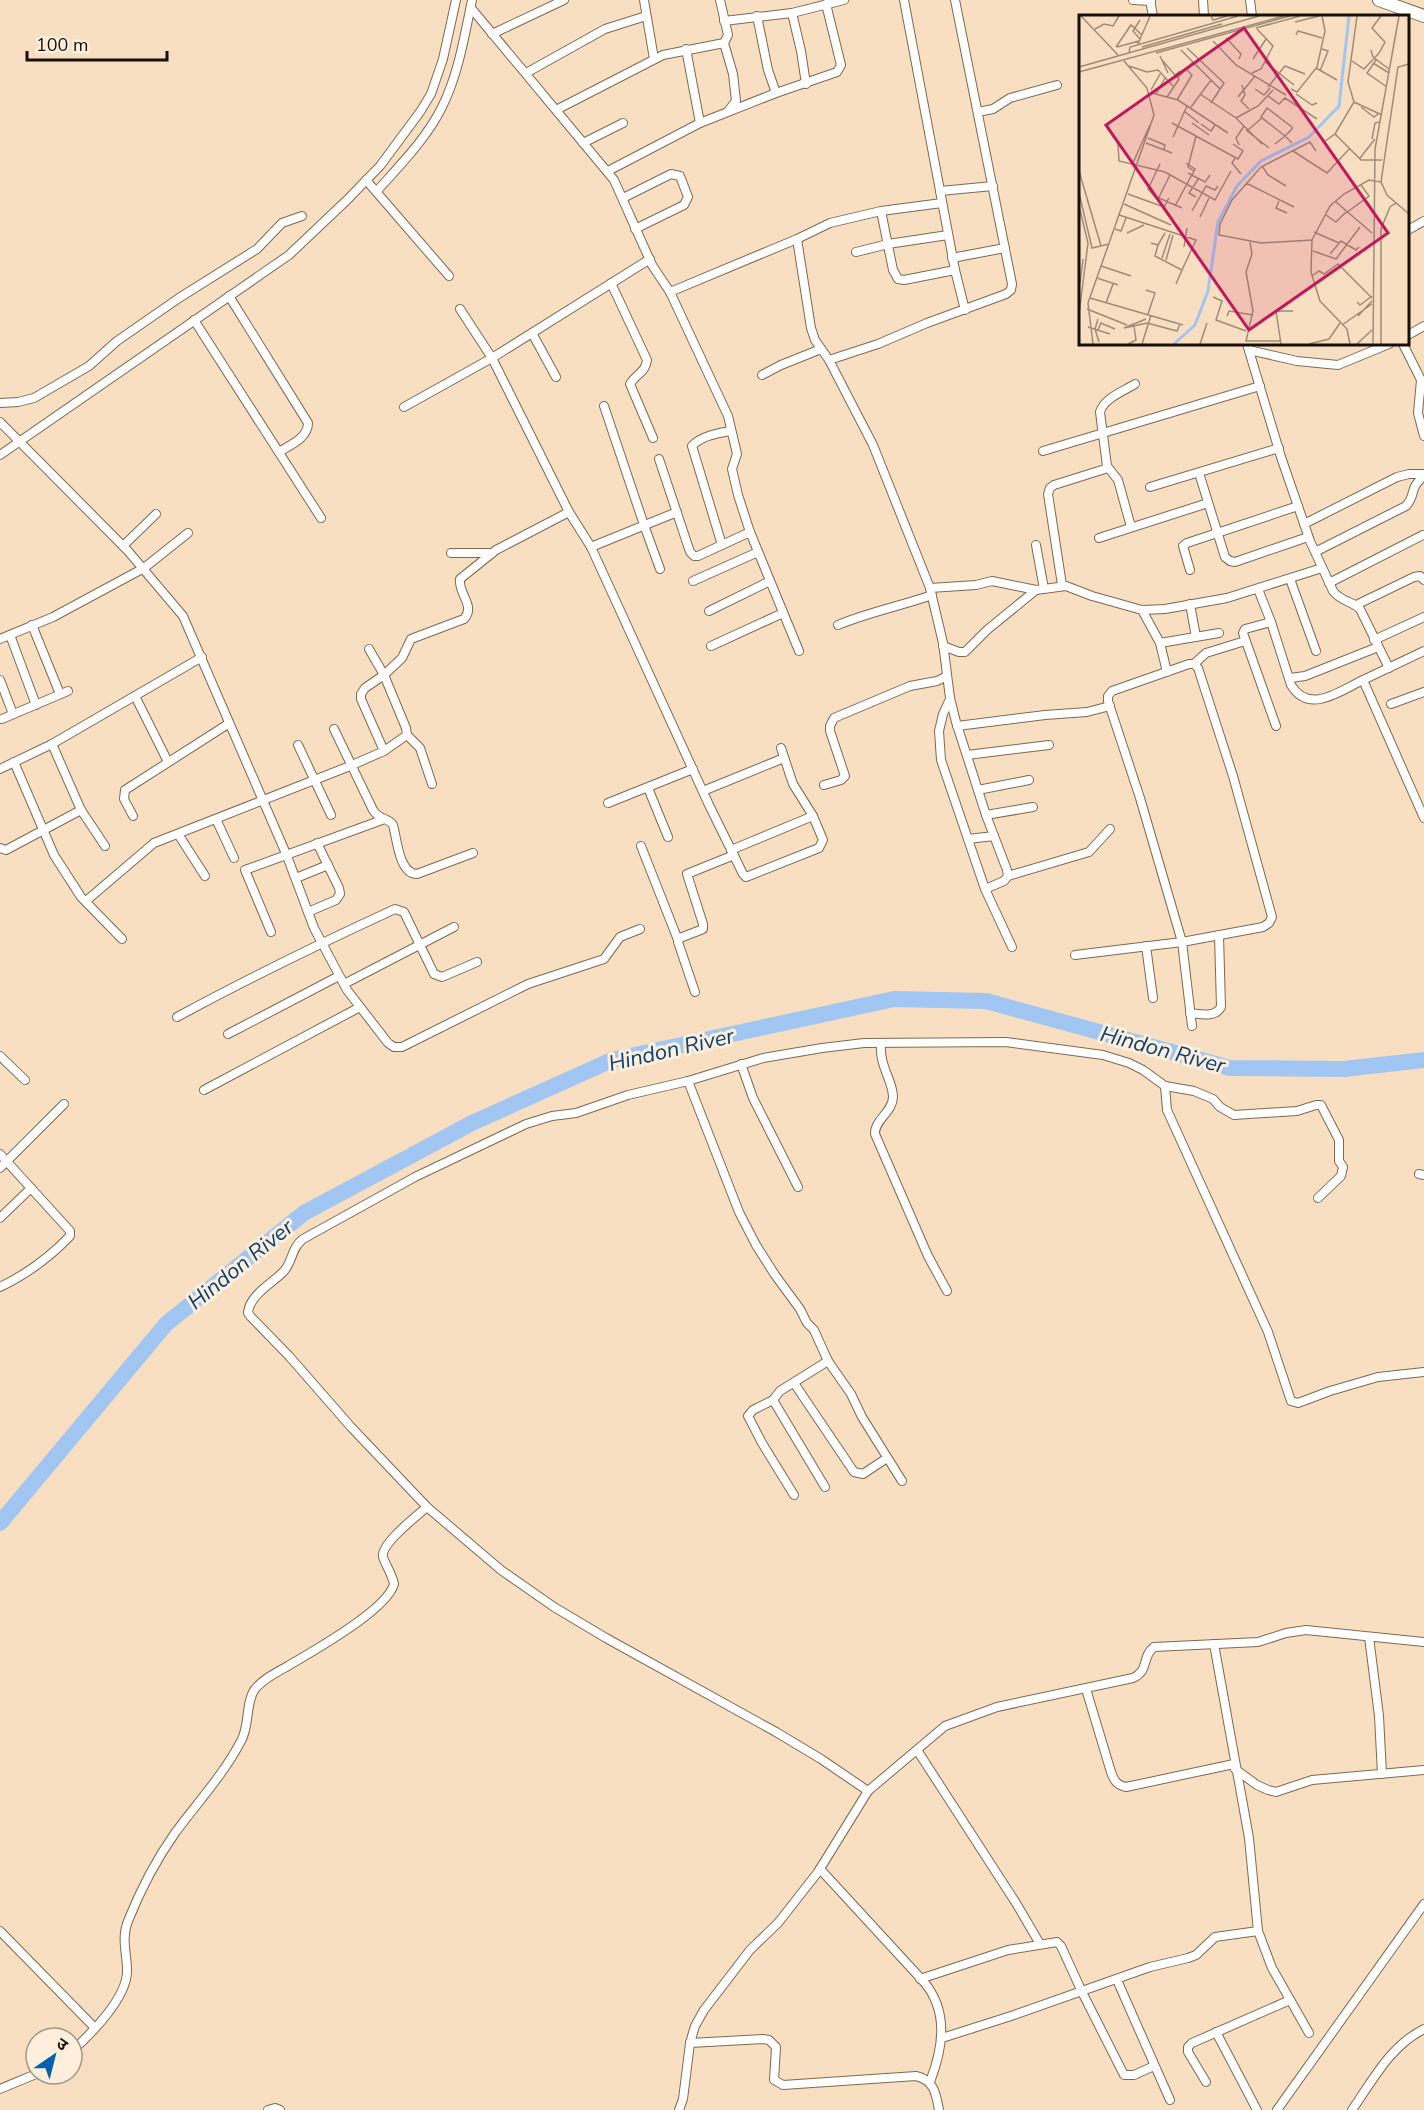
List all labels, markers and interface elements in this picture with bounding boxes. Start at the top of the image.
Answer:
inset map [1079,15,1409,345]
scale bar [27,24,166,62]
text: 100 m [36,33,88,57]
water label: Hindon River [1097,1019,1230,1081]
water label: Hindon River [605,1021,738,1079]
water label: Hindon River [181,1212,301,1317]
north arrow [24,2026,84,2086]
text: उ [52,2033,73,2057]

